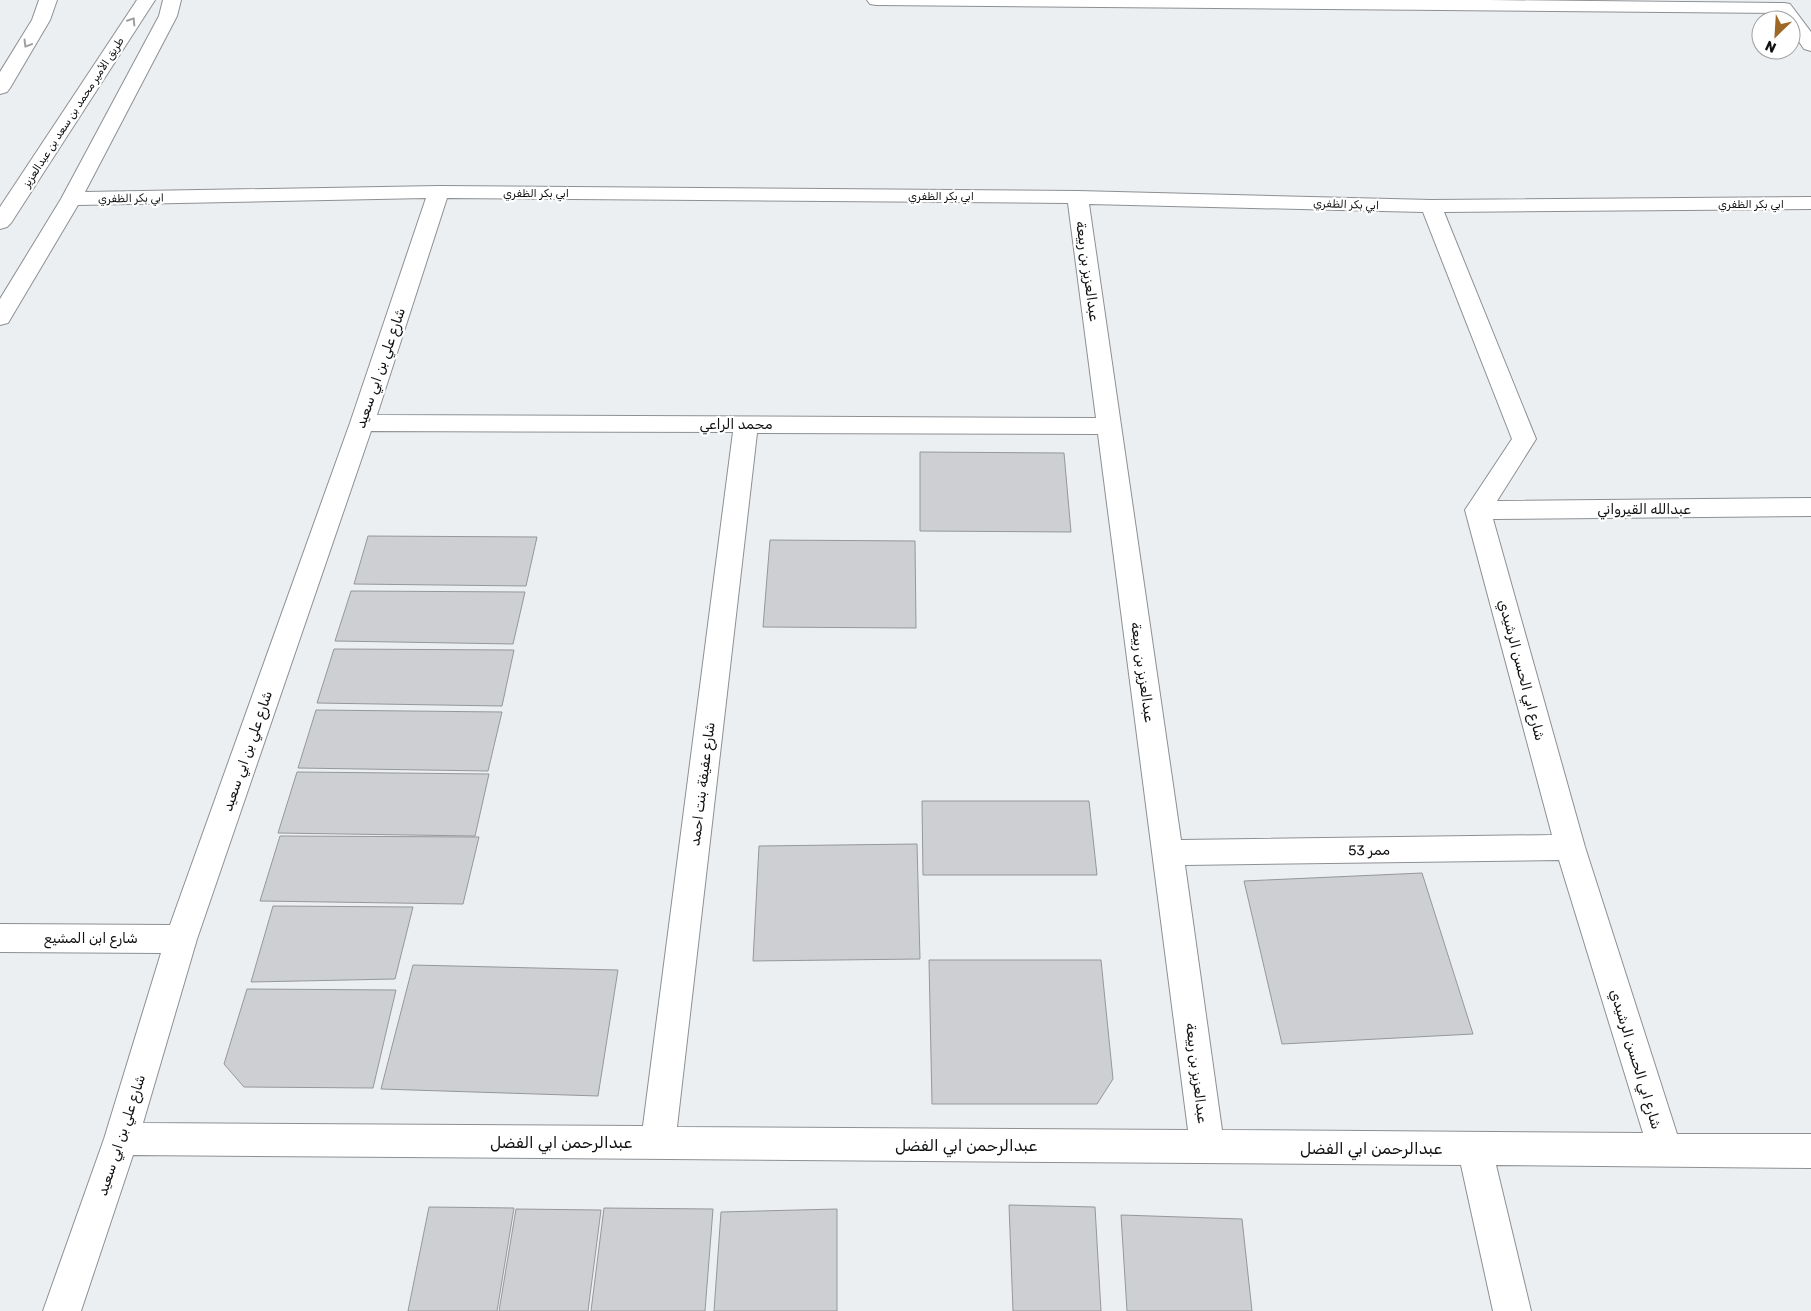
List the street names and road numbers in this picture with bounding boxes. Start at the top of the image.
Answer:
street label: طريق الأمير محمد بن سعد بن عبدالعزيز [19,35,128,191]
street label: ابي بكر الظفري [503,187,569,202]
street label: ابي بكر الظفري [908,190,974,205]
street label: ابي بكر الظفري [98,191,164,208]
street label: ابي بكر الظفري [1313,197,1379,214]
street label: ابي بكر الظفري [1718,198,1784,213]
street label: عبدالعزيز بن ربيعة [1072,220,1103,323]
street label: شارع علي بن ابي سعيد [352,306,411,431]
street label: محمد الراعي [700,416,773,435]
street label: عبدالله القيرواني [1597,501,1691,520]
street label: شارع ابي الحسن الرشيدي [1493,598,1549,743]
street label: عبدالعزيز بن ربيعة [1127,621,1158,724]
street label: شارع علي بن ابي سعيد [219,689,278,814]
street label: شارع عفيفة بنت احمد [686,721,721,847]
street label: ممر 53 [1348,842,1390,859]
street label: شارع ابن المشيع [44,930,138,949]
street label: شارع ابي الحسن الرشيدي [1604,987,1665,1132]
street label: عبدالعزيز بن ربيعة [1182,1022,1211,1125]
street label: شارع علي بن ابي سعيد [94,1072,151,1198]
street label: عبدالرحمن ابي الفضل [490,1133,632,1155]
street label: عبدالرحمن ابي الفضل [895,1136,1037,1158]
street label: عبدالرحمن ابي الفضل [1300,1139,1442,1161]

